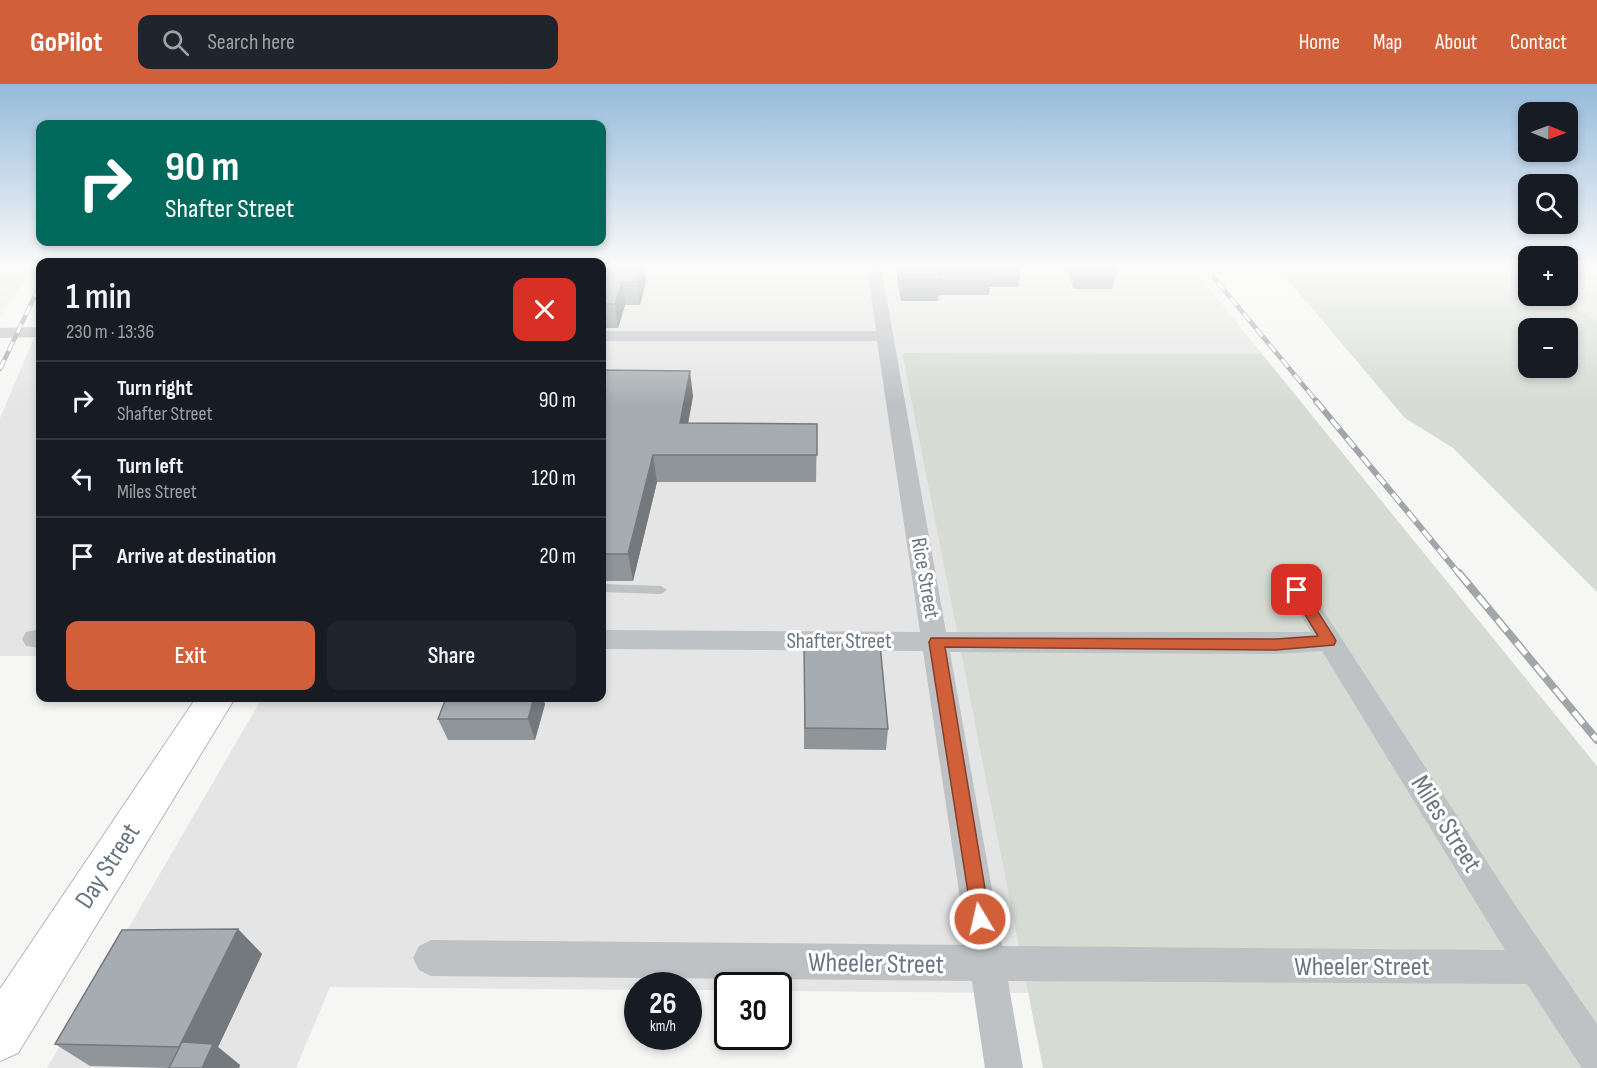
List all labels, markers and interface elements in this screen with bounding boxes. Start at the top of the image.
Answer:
search box [138,15,558,69]
text: GoPilot [30,26,102,59]
icon: search [159,26,192,59]
text: Search here [207,29,295,56]
text: Home [1299,30,1340,55]
text: Map [1373,30,1402,55]
text: About [1435,30,1477,55]
text: Contact [1510,30,1567,55]
north arrow [1518,102,1578,162]
map controls [1518,102,1578,378]
text: 90 m [165,142,239,193]
icon: right [66,144,144,222]
button: search [1518,174,1578,234]
text: Shafter Street [165,193,294,225]
button: + [1518,246,1578,306]
text: 1 min [66,276,131,319]
button: close [513,278,576,341]
button: − [1518,318,1578,378]
text: 230 m · 13:36 [66,320,154,344]
text: Turn right [117,375,193,402]
icon: right [66,384,99,417]
text: 90 m [539,387,576,414]
text: Shafter Street [117,402,213,426]
text: Turn left [117,453,183,480]
icon: left [66,462,99,495]
text: 120 m [532,465,576,492]
text: Miles Street [117,480,197,504]
street label: Rice Street [905,535,945,621]
icon: arrive [66,540,99,573]
text: Arrive at destination [117,543,276,570]
text: 20 m [540,543,576,570]
pin [1271,564,1322,615]
icon: arrive [1280,573,1313,606]
button: Exit [66,621,315,690]
button: Share [327,621,576,690]
street label: Shafter Street [786,628,892,655]
street label: Miles Street [1404,770,1488,878]
street label: Day Street [69,817,147,915]
position arrow [948,887,1012,951]
street label: Wheeler Street [808,947,944,981]
street label: Wheeler Street [1294,951,1430,983]
speed limit sign: 30 [714,972,792,1050]
text: 26 [649,986,677,1022]
text: km/h [650,1017,676,1036]

